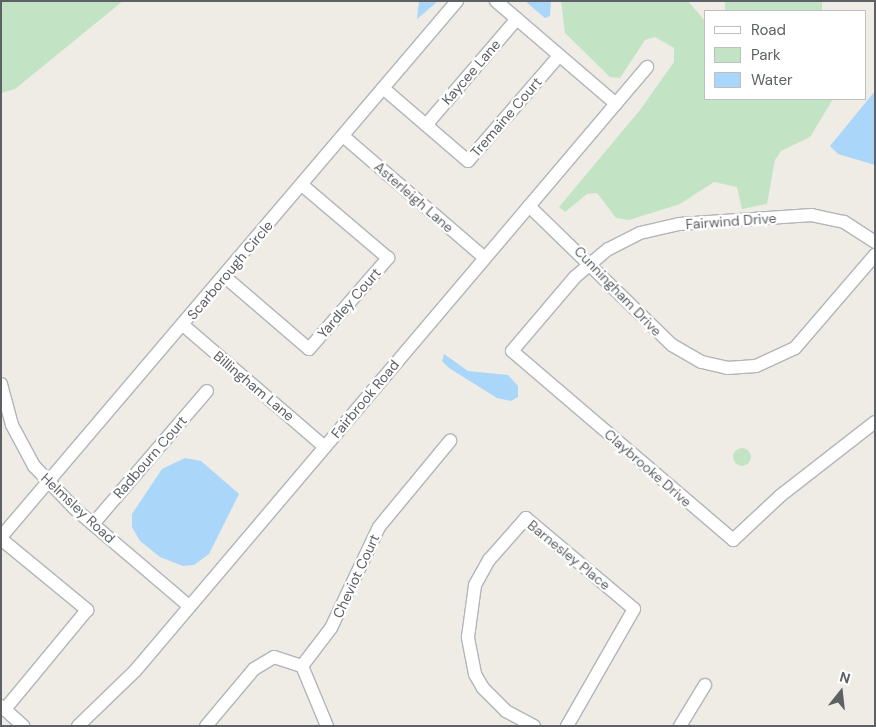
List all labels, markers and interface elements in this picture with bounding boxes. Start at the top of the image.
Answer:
legend [704,10,866,100]
text: Road [751,20,786,40]
street label: Kaycee Lane [438,36,504,108]
text: Park [751,45,781,65]
text: Water [751,70,792,90]
street label: Tremaine Court [467,74,545,160]
street label: Asterleigh Lane [371,158,457,236]
street label: Fairwind Drive [685,209,777,233]
street label: Scarborough Circle [184,217,276,323]
street label: Cunningham Drive [571,243,665,339]
street label: Yardley Court [314,264,384,342]
street label: Billingham Lane [210,347,298,425]
street label: Fairbrook Road [327,357,403,441]
street label: Radbourn Court [110,412,190,502]
street label: Claybrooke Drive [601,426,695,510]
street label: Helmsley Road [38,469,118,547]
street label: Barnesley Place [524,517,614,593]
street label: Cheviot Court [329,531,383,621]
north arrow [816,667,866,717]
text: N [838,668,853,688]

